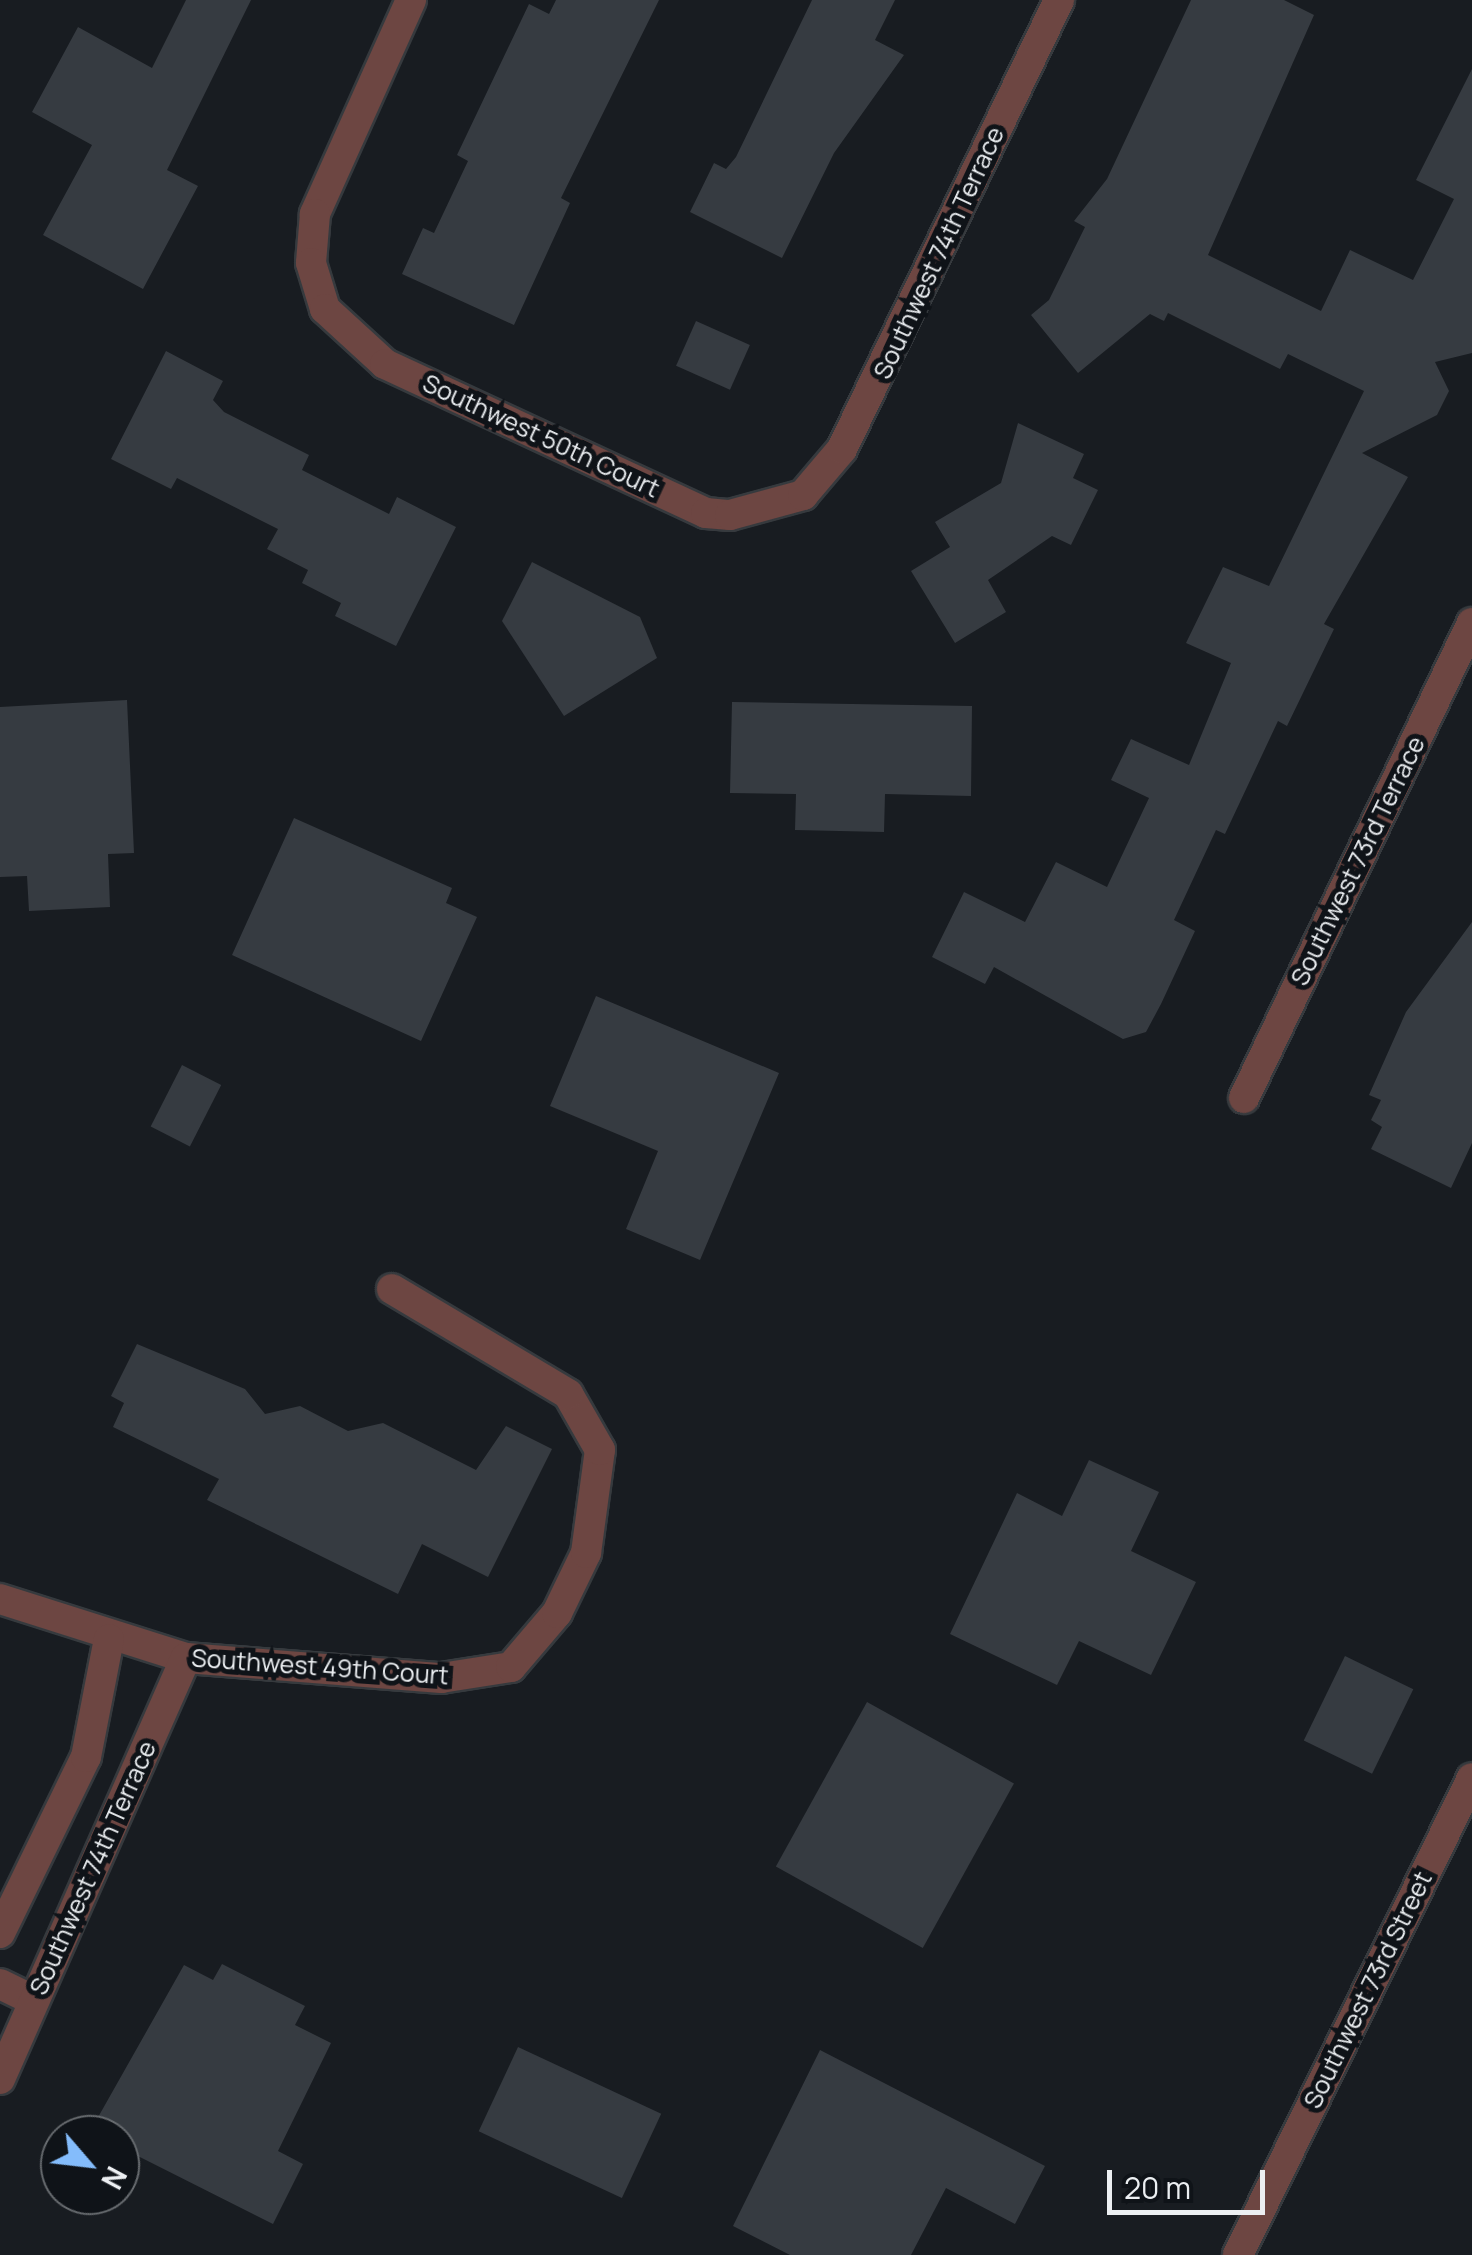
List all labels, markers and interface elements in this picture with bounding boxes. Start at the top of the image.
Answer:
street label: Southwest 74th Terrace [867,122,1011,384]
street label: Southwest 50th Court [418,368,664,504]
street label: Southwest 73rd Terrace [1285,732,1431,990]
street label: Southwest 49th Court [190,1643,450,1691]
street label: Southwest 74th Terrace [23,1737,163,1999]
street label: Southwest 73rd Street [1298,1867,1438,2113]
north arrow [40,2115,140,2215]
scale bar [1112,2150,1270,2212]
text: N [93,2160,136,2196]
text: 20 m [1124,2167,1191,2208]

